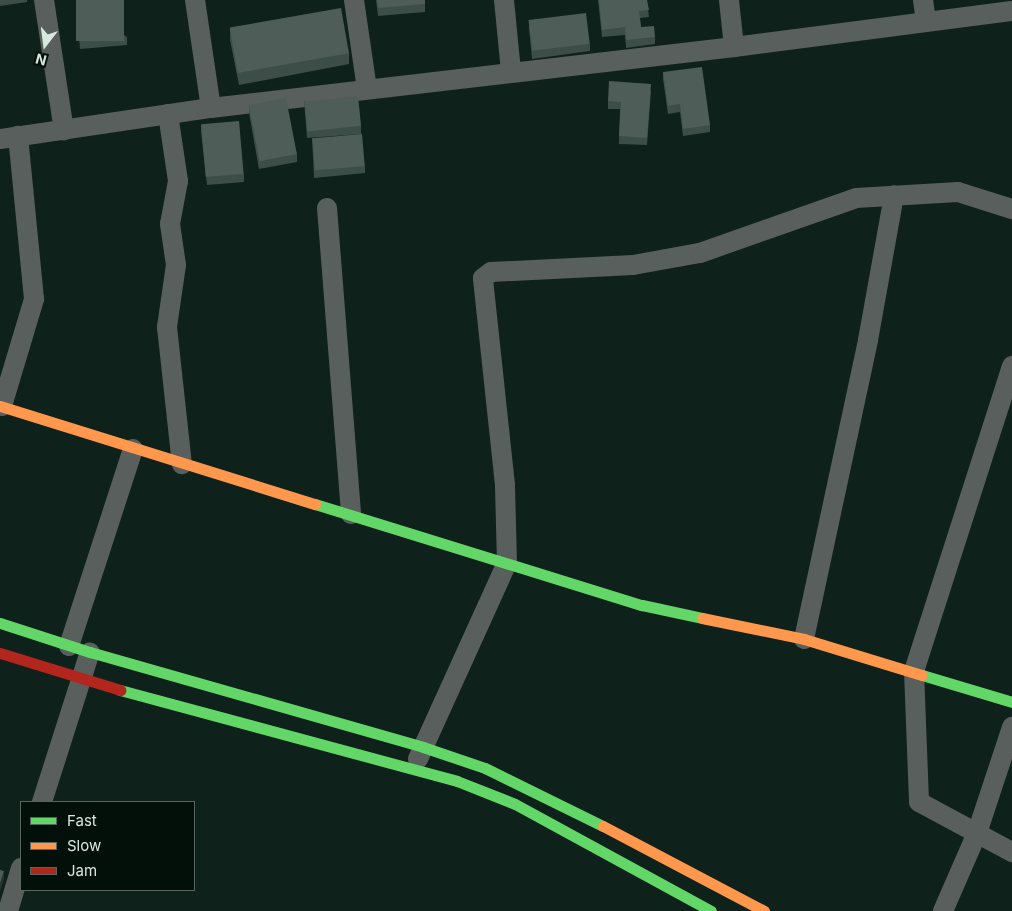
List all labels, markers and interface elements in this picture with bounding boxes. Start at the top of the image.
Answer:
north arrow [20,20,70,70]
text: N [34,50,48,70]
legend [20,801,195,891]
text: Fast [67,811,97,830]
text: Slow [67,836,101,855]
text: Jam [67,861,97,880]

